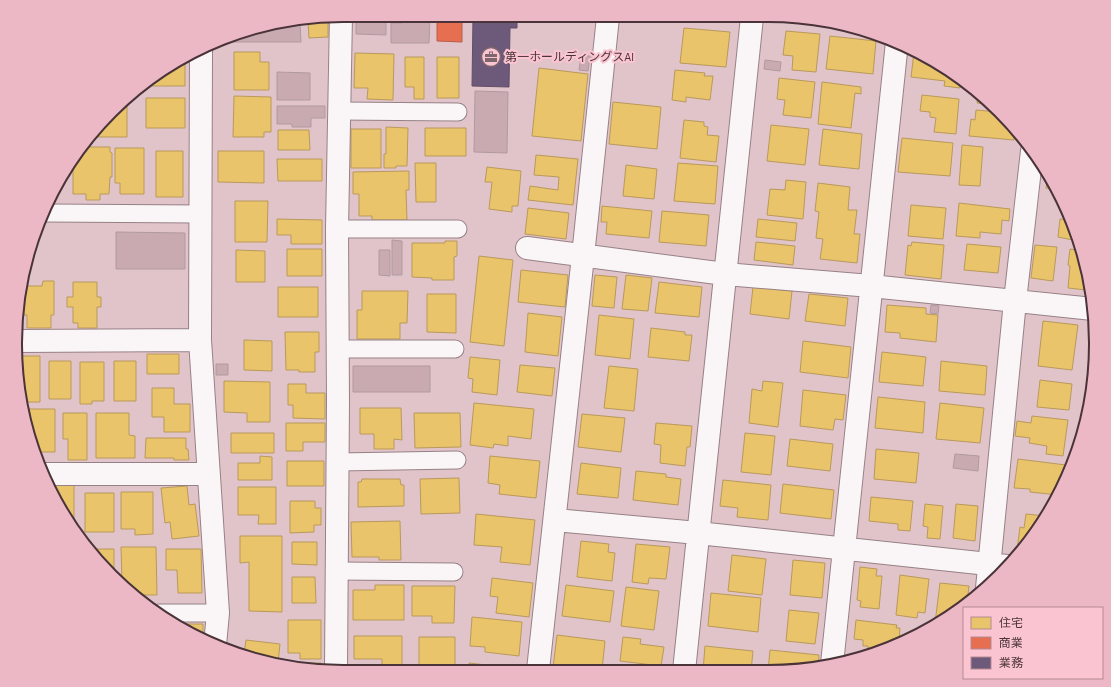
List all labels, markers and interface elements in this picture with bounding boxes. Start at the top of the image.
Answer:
office icon: 第一ホールディングスAI [480,46,502,68]
place label: 第一ホールディングスAI [505,50,634,63]
legend [963,607,1103,679]
text: 住宅 [999,616,1023,629]
text: 商業 [999,637,1023,649]
text: 業務 [999,656,1023,669]

